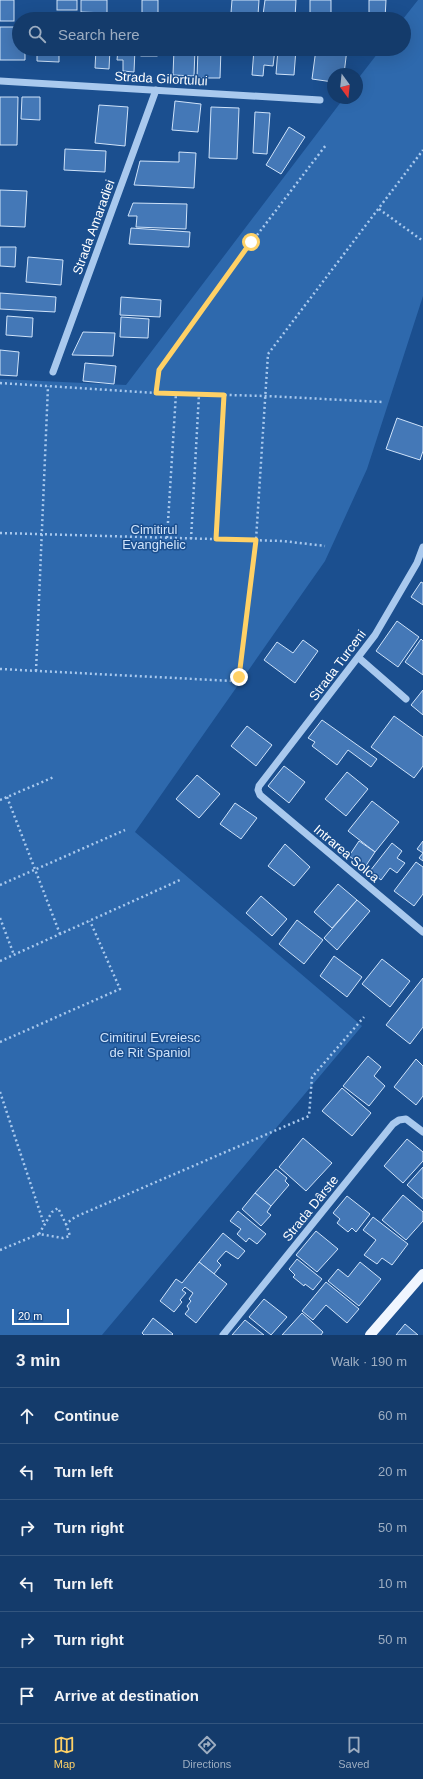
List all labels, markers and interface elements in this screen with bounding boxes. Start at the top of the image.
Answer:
search box [12,12,411,56]
icon: search [26,23,48,45]
text: Search here [58,26,140,43]
north arrow [327,68,363,104]
street label: Strada Gilortului [114,69,208,88]
street label: Strada Amaradiei [69,178,118,277]
route start [242,233,260,251]
park label: Cimitirul Evanghelic [122,522,186,552]
street label: Strada Turceni [306,627,369,704]
route end [230,668,248,686]
street label: Intrarea Solca [311,822,383,886]
park label: Cimitirul Evreiesc de Rit Spaniol [100,1030,201,1060]
street label: Strada Dârste [279,1172,341,1244]
scale bar [12,1307,69,1326]
text: 20 m [18,1310,42,1322]
text: 3 min [16,1351,60,1370]
text: Walk · 190 m [331,1354,407,1369]
icon: ahead [16,1405,38,1427]
text: Continue [54,1407,119,1424]
text: 60 m [378,1408,407,1423]
icon: left [16,1461,38,1483]
text: Turn left [54,1463,113,1480]
text: 20 m [378,1464,407,1479]
icon: right [16,1517,38,1539]
text: Turn right [54,1519,124,1536]
text: 50 m [378,1520,407,1535]
icon: left [16,1573,38,1595]
text: Turn left [54,1575,113,1592]
text: 10 m [378,1576,407,1591]
icon: right [16,1629,38,1651]
text: Turn right [54,1631,124,1648]
text: 50 m [378,1632,407,1647]
icon: arrive [16,1685,38,1707]
text: Arrive at destination [54,1687,199,1704]
tab: Map [53,1734,75,1770]
tab: Directions [182,1734,231,1770]
tab: Saved [338,1734,369,1770]

